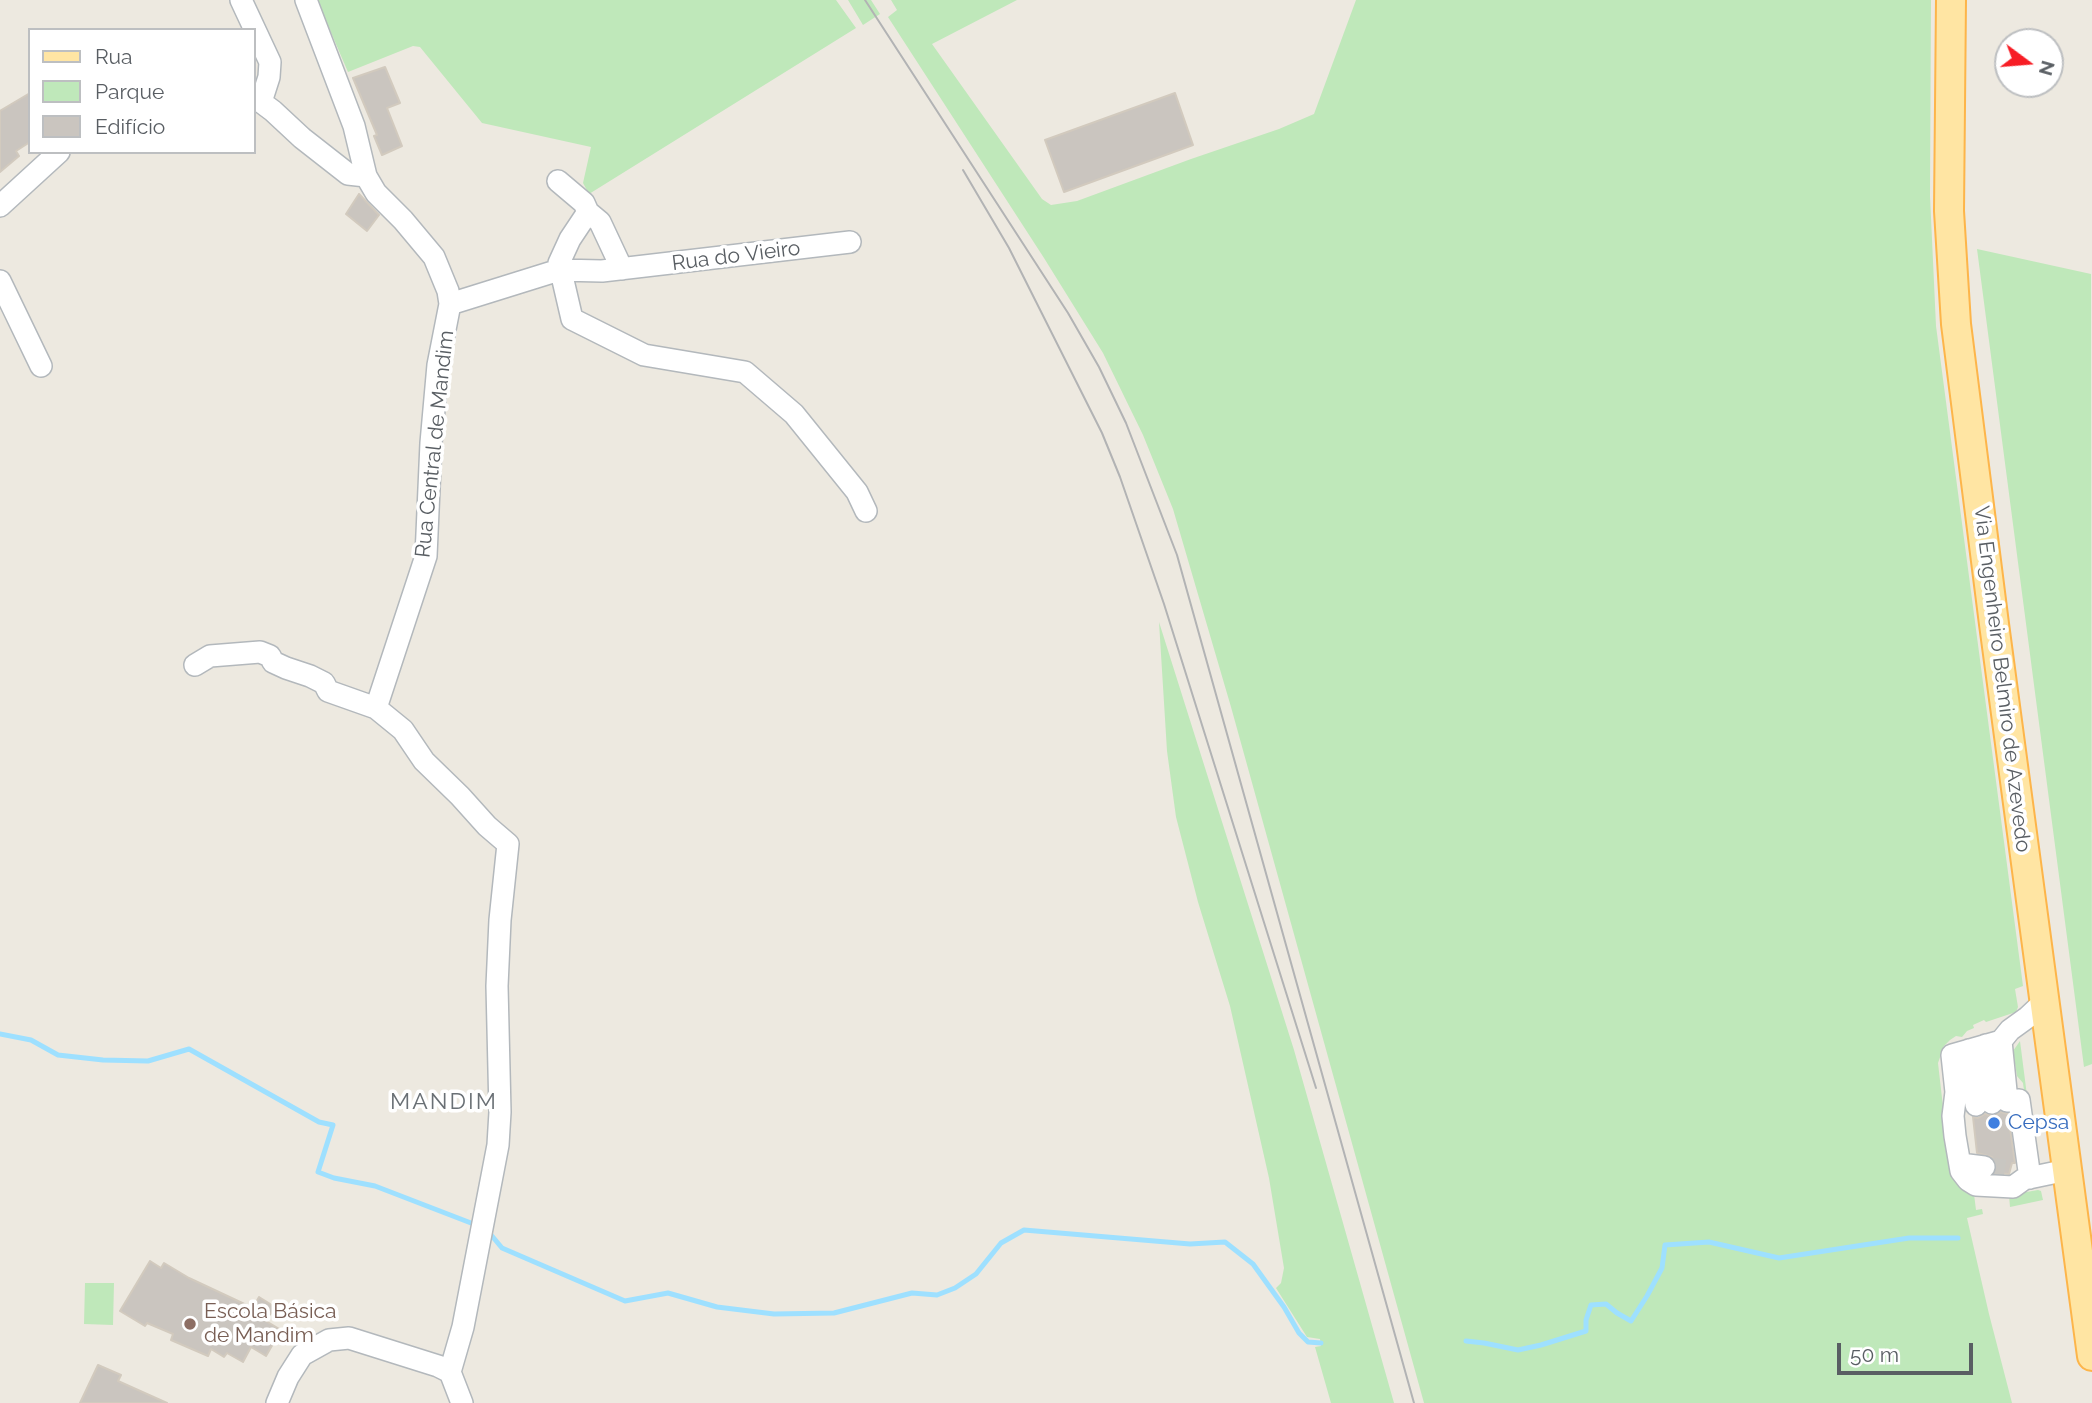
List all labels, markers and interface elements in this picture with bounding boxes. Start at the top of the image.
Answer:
legend [28,28,256,154]
north arrow [1994,28,2064,98]
text: Rua [95,44,132,69]
text: N [2035,58,2060,78]
text: Parque [95,79,164,104]
text: Edifício [95,114,165,139]
street label: Rua do Vieiro [670,236,802,276]
street label: Rua Central de Mandim [411,329,459,559]
street label: Via Engenheiro Belmiro de Azevedo [1968,504,2036,854]
district label: MANDIM [391,1088,497,1116]
place label: Cepsa [2008,1110,2069,1136]
marker: Cepsa [1986,1115,2002,1131]
place label: Escola Básica de Mandim [204,1299,336,1349]
marker: Escola Básica de Mandim [182,1316,198,1332]
scale bar [1840,1330,1976,1374]
text: 50 m [1850,1342,1899,1367]

